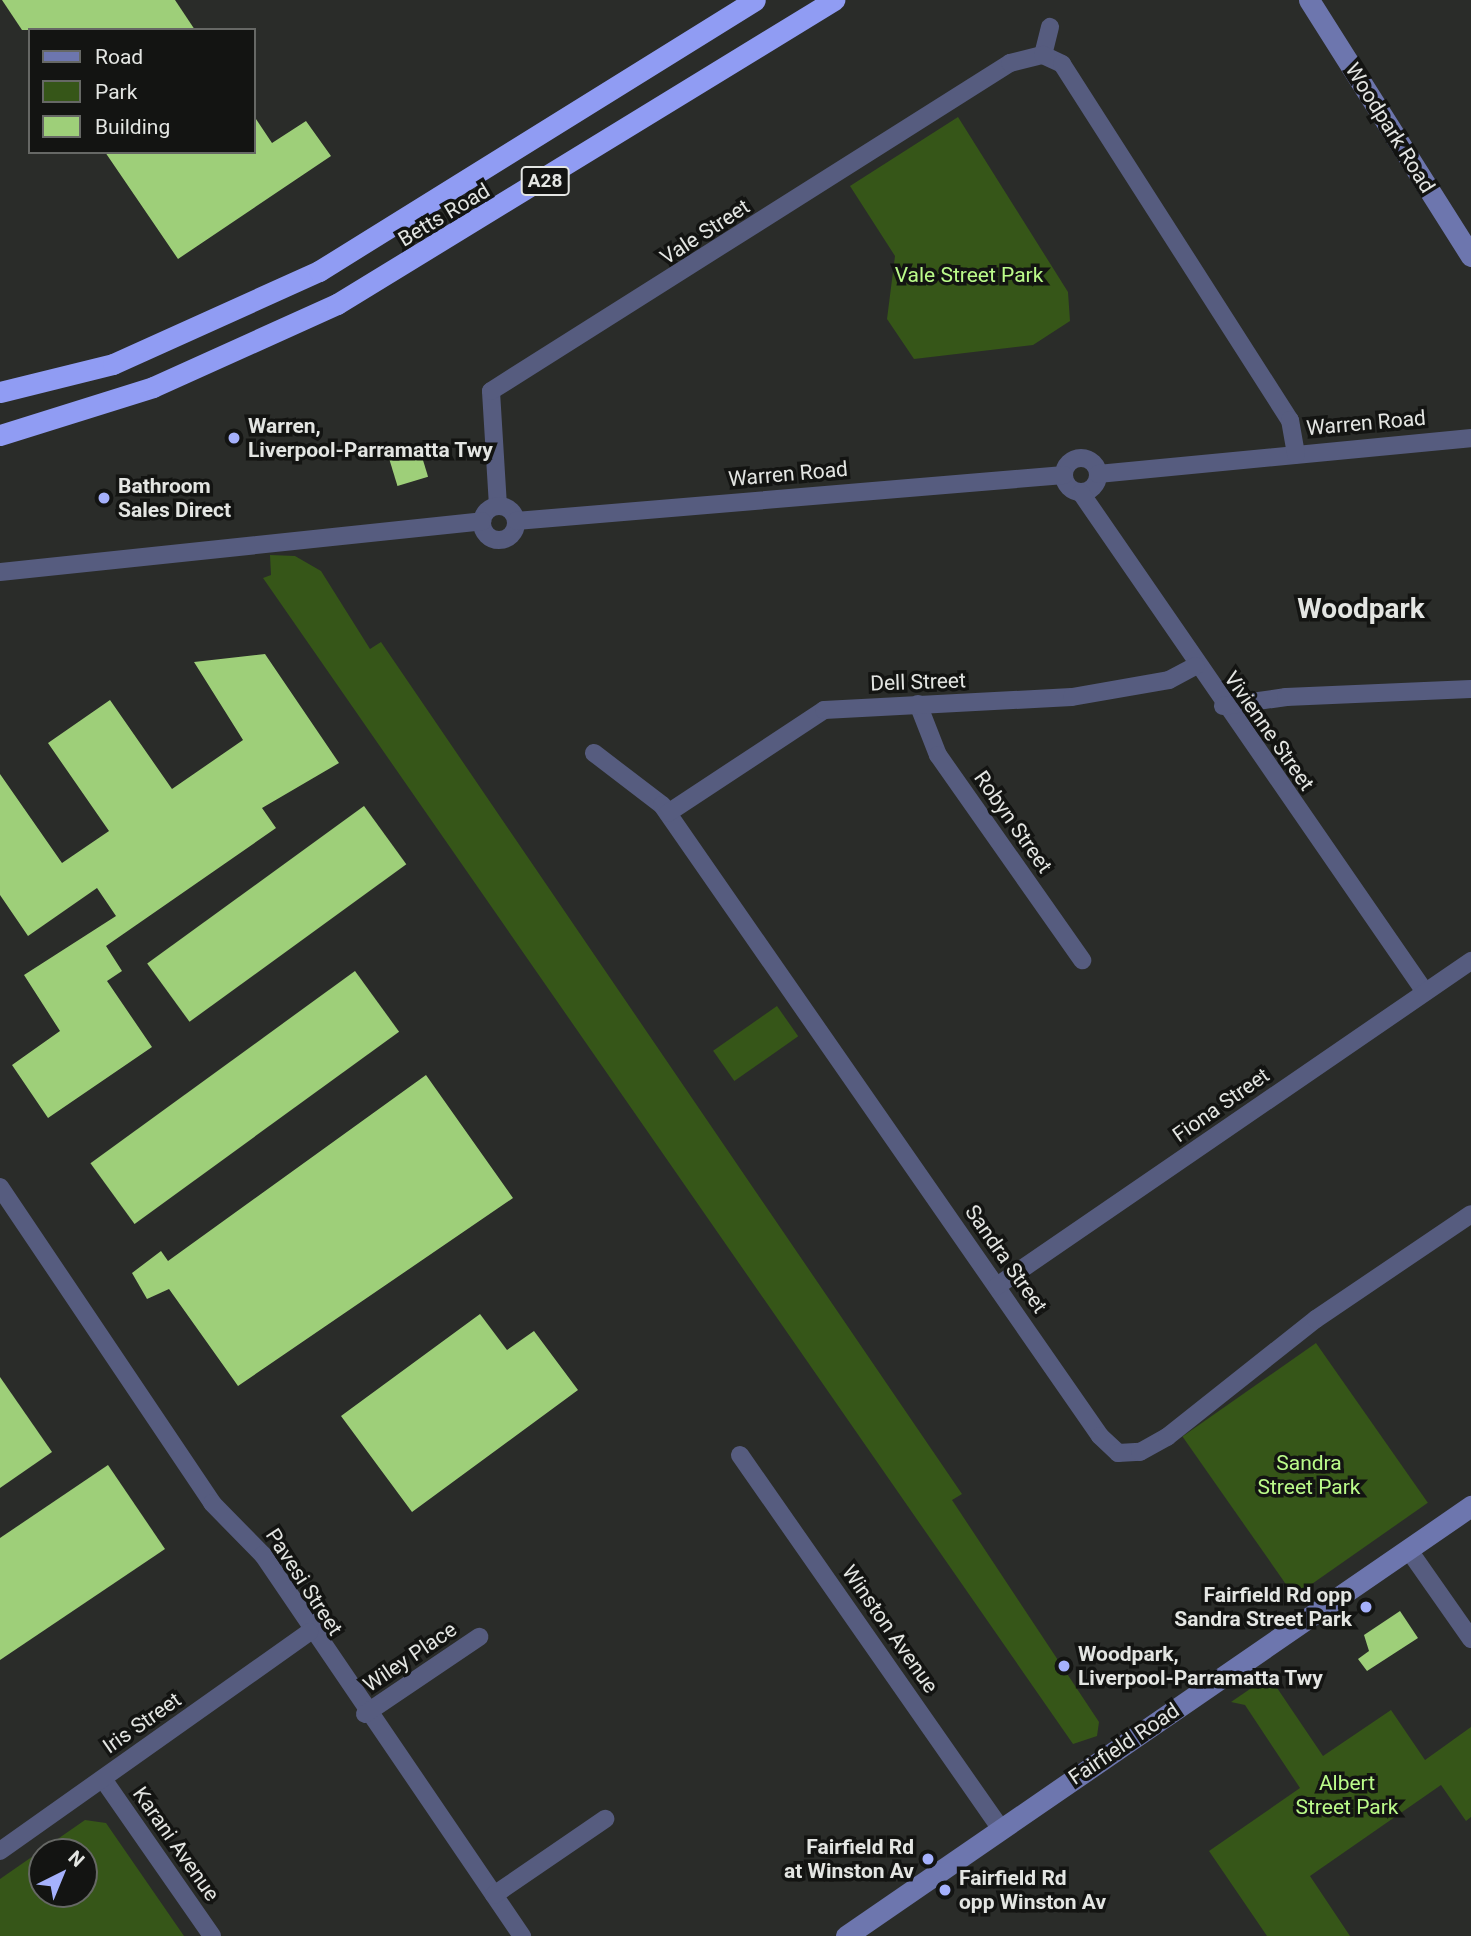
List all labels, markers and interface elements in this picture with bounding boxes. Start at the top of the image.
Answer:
legend [28,28,256,154]
text: Road [95,45,143,69]
street label: Woodpark Road [1340,58,1440,198]
text: Park [95,80,137,104]
text: Building [95,115,170,139]
road number: A28 [520,166,570,196]
street label: Betts Road [394,178,494,252]
street label: Vale Street [656,194,754,270]
park label: Vale Street Park [895,262,1043,288]
street label: Warren Road [1305,405,1427,441]
place label: Warren, Liverpool-Parramatta Twy [248,413,493,463]
marker: Warren, Liverpool-Parramatta Twy [226,430,242,446]
street label: Warren Road [727,456,849,492]
place label: Bathroom Sales Direct [118,473,231,523]
marker: Bathroom Sales Direct [96,490,112,506]
district label: Woodpark [1297,592,1425,626]
street label: Vivienne Street [1219,667,1319,795]
street label: Dell Street [870,668,966,696]
street label: Robyn Street [969,766,1057,878]
street label: Fiona Street [1168,1062,1274,1148]
street label: Sandra Street [960,1200,1052,1318]
park label: Sandra Street Park [1258,1450,1360,1500]
street label: Pavesi Street [260,1524,348,1640]
street label: Winston Avenue [837,1560,943,1698]
place label: Fairfield Rd opp Sandra Street Park [1174,1582,1352,1632]
marker: Fairfield Rd opp Sandra Street Park [1358,1599,1374,1615]
street label: Wiley Place [359,1617,461,1697]
place label: Woodpark, Liverpool-Parramatta Twy [1078,1641,1323,1691]
marker: Woodpark, Liverpool-Parramatta Twy [1056,1658,1072,1674]
street label: Iris Street [98,1687,186,1759]
street label: Fairfield Road [1064,1698,1184,1790]
park label: Albert Street Park [1296,1770,1398,1820]
street label: Karani Avenue [127,1782,225,1906]
place label: Fairfield Rd at Winston Av [784,1834,914,1884]
north arrow [28,1838,98,1908]
text: N [64,1846,89,1872]
marker: Fairfield Rd at Winston Av [920,1851,936,1867]
place label: Fairfield Rd opp Winston Av [959,1865,1106,1915]
marker: Fairfield Rd opp Winston Av [937,1882,953,1898]

